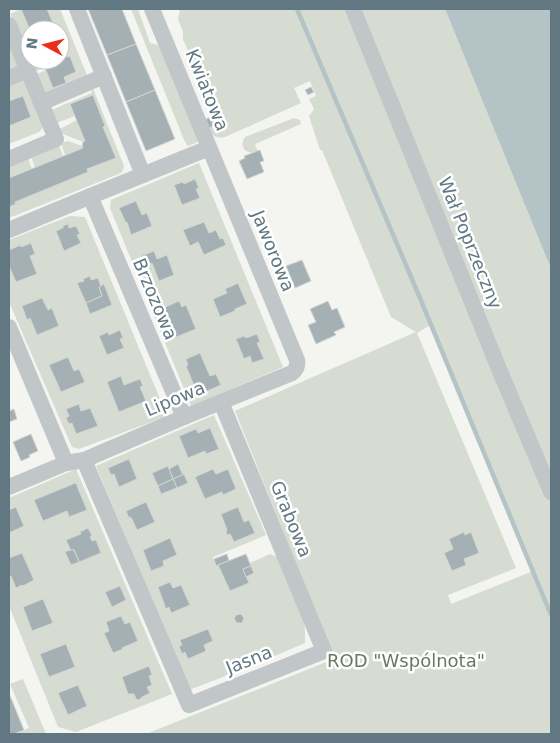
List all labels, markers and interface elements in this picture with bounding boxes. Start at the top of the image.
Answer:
north arrow [20,20,70,70]
text: N [23,37,41,50]
street label: Kwiatowa [182,46,233,134]
street label: Wał Poprzeczny [434,174,507,312]
street label: Jaworowa [247,206,299,295]
street label: Brzozowa [129,255,182,343]
street label: Lipowa [142,377,208,421]
street label: Grabowa [267,478,316,560]
street label: Jasna [222,641,275,679]
park label: ROD "Wspólnota" [327,650,485,671]

